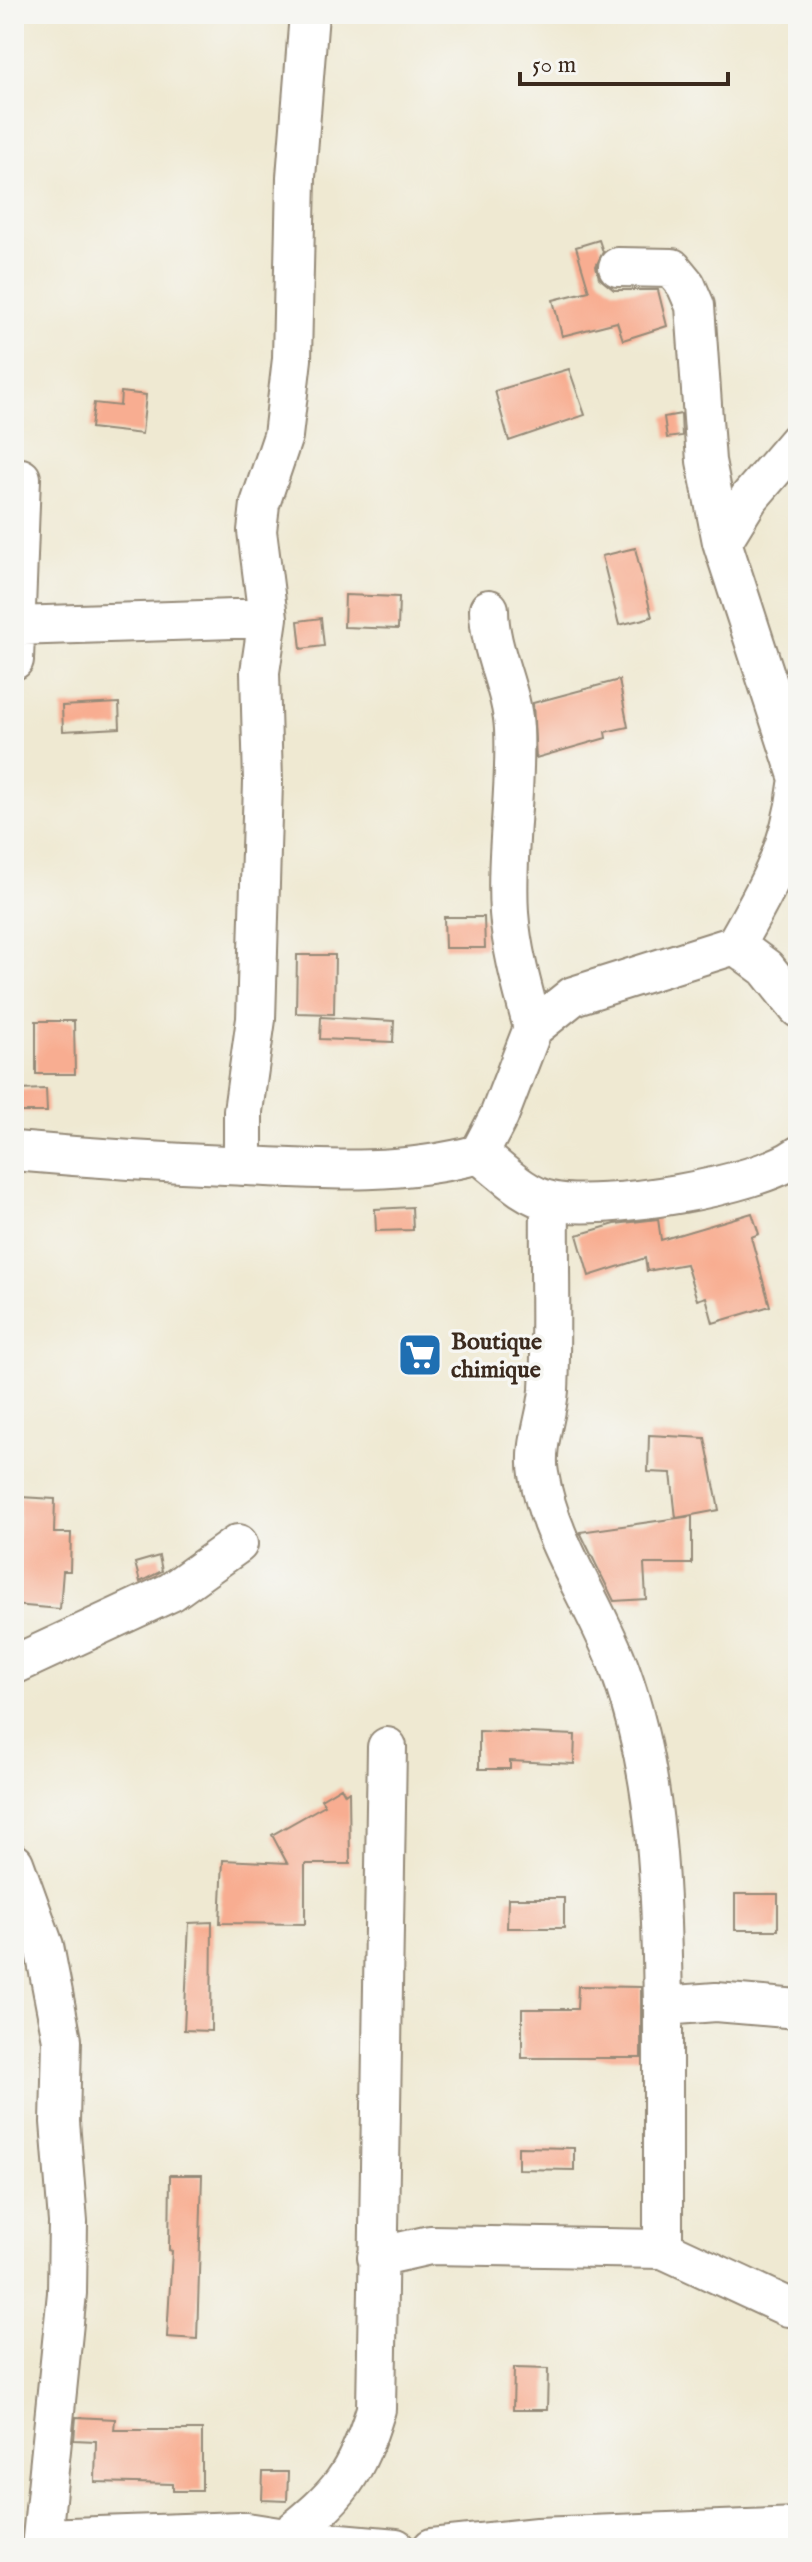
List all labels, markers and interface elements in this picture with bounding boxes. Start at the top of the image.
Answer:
scale bar [520,36,728,86]
text: 50 m [532,50,576,81]
place label: Boutique chimique [451,1327,542,1386]
supermarket icon: Boutique chimique [396,1331,444,1379]

